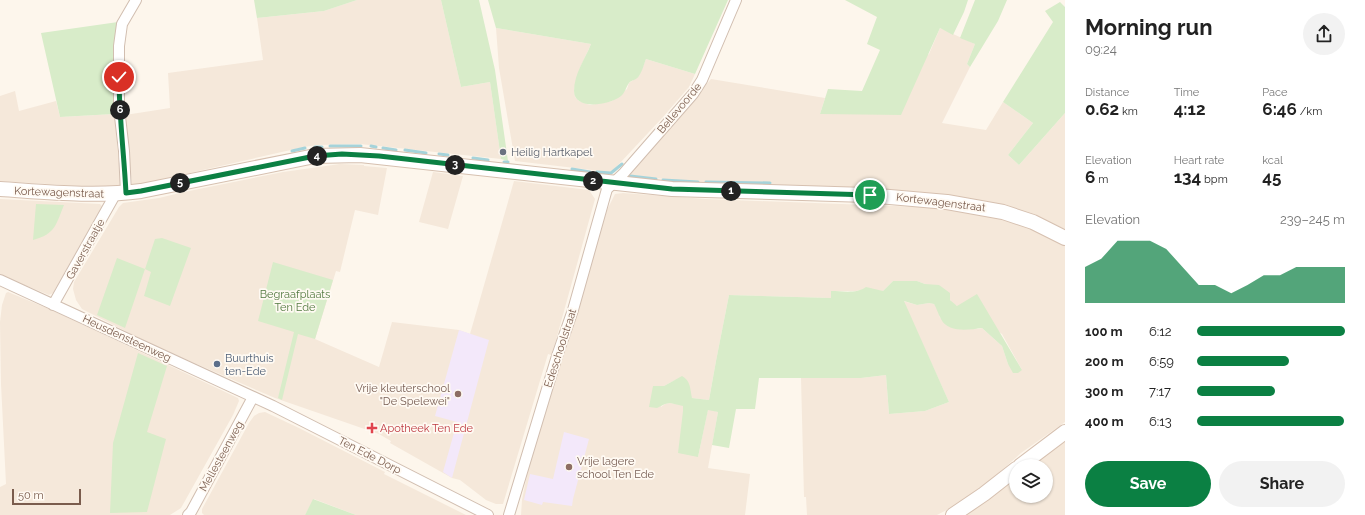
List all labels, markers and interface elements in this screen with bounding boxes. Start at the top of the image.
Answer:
button: share [1303,13,1345,55]
text: Morning run [1085,14,1213,40]
text: 09:24 [1085,42,1117,57]
pin [102,60,136,94]
icon: check [108,66,130,88]
street label: Bellevoorde [655,80,705,136]
text: Distance [1085,86,1129,99]
text: Time [1174,86,1199,99]
text: Pace [1262,86,1288,99]
text: 0.62 [1085,99,1119,119]
text: 4:12 [1174,99,1206,119]
text: 6:46 [1262,99,1297,119]
pin: 6 [110,100,130,120]
text: 6 [117,103,123,116]
text: km [1119,105,1138,118]
text: /km [1297,105,1322,118]
pin: 4 [307,146,327,166]
place label: Heilig Hartkapel [511,146,593,159]
marker: Heilig Hartkapel [498,147,508,157]
text: 4 [314,149,320,162]
text: Elevation [1085,154,1132,167]
text: Heart rate [1174,154,1224,167]
text: kcal [1262,154,1283,167]
pin: 3 [445,155,465,175]
text: 3 [452,158,458,171]
text: 6 [1085,167,1095,187]
text: 134 [1174,167,1201,187]
text: 45 [1262,167,1281,187]
pin: 2 [583,171,603,191]
pin: 5 [170,173,190,193]
text: m [1095,173,1108,186]
text: bpm [1201,173,1228,186]
text: 2 [590,174,596,187]
text: 5 [177,176,183,189]
pin [853,178,887,212]
pin: 1 [721,181,741,201]
street label: Kortewagenstraat [14,184,104,201]
text: 1 [728,184,734,197]
icon: arrive [859,184,881,206]
street label: Kortewagenstraat [895,191,987,214]
text: Elevation [1085,212,1140,227]
text: 239–245 m [1280,212,1345,227]
street label: Gaverstraatje [63,216,108,282]
park label: Begraafplaats Ten Ede [260,288,330,314]
street label: Edeschoolstraat [542,307,579,389]
street label: Heusdensteenweg [80,312,173,365]
text: 100 m [1085,324,1123,339]
text: 6:12 [1149,324,1172,339]
place label: Buurthuis ten-Ede [225,352,274,378]
text: 200 m [1085,354,1124,369]
text: 6:59 [1149,354,1174,369]
marker: Buurthuis ten-Ede [212,359,222,369]
place label: Vrije kleuterschool "De Spelewei" [355,382,450,408]
text: 300 m [1085,384,1123,399]
text: 7:17 [1149,384,1171,399]
marker: Vrije kleuterschool "De Spelewei" [453,389,463,399]
text: 400 m [1085,414,1124,429]
text: 6:13 [1149,414,1172,429]
street label: Mellesteenweg [197,419,246,494]
place label: Apotheek Ten Ede [380,422,474,435]
marker: Apotheek Ten Ede [367,423,377,433]
street label: Ten Ede Dorp [336,434,404,477]
place label: Vrije lagere school Ten Ede [577,455,655,481]
map controls [1009,459,1053,503]
button: layers [1009,459,1053,503]
button: Save [1085,461,1211,507]
button: Share [1219,461,1345,507]
marker: Vrije lagere school Ten Ede [564,462,574,472]
scale bar [12,487,81,506]
text: 50 m [18,489,44,502]

